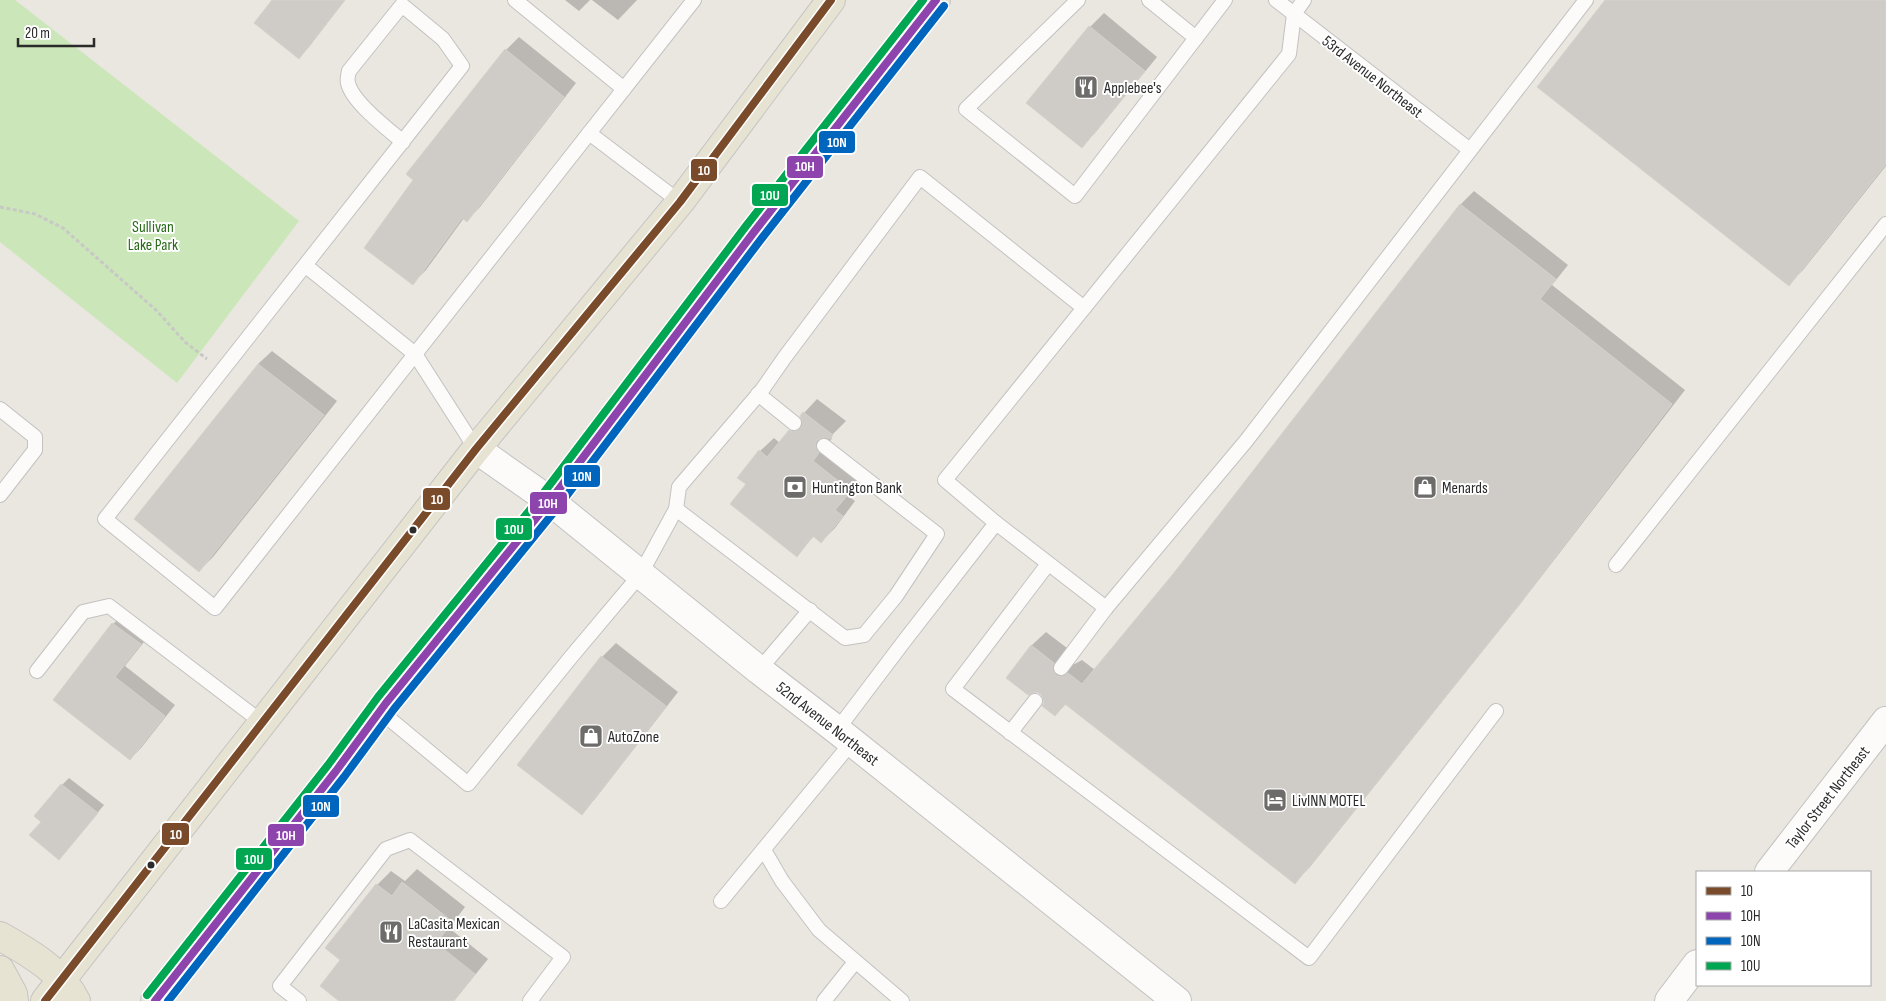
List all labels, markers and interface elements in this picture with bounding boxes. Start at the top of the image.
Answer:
scale bar [18,15,94,47]
text: 20 m [25,24,50,43]
street label: 53rd Avenue Northeast [1318,32,1426,123]
restaurant icon: Applebee's [1073,74,1099,100]
place label: Applebee's [1103,79,1162,98]
line badge: 10N [818,130,856,154]
text: 10N [827,134,847,151]
line badge: 10H [786,155,824,179]
line badge: 10 [690,158,718,182]
text: 10H [795,158,815,175]
text: 10 [698,162,710,179]
line badge: 10U [751,183,789,207]
text: 10U [760,187,780,204]
park label: Sullivan Lake Park [128,218,178,255]
line badge: 10N [563,464,601,488]
text: 10N [572,468,592,485]
bank icon: Huntington Bank [782,474,808,500]
shop icon: Menards [1412,474,1438,500]
place label: Huntington Bank [812,479,902,498]
place label: Menards [1442,479,1488,498]
line badge: 10 [422,487,451,511]
text: 10 [431,491,443,508]
line badge: 10H [529,491,568,515]
text: 10H [538,495,558,512]
line badge: 10U [495,517,533,541]
text: 10U [504,521,524,538]
unlabelled marker [408,525,418,535]
street label: 52nd Avenue Northeast [772,678,882,770]
shop icon: AutoZone [578,723,604,749]
place label: AutoZone [607,728,659,747]
street label: Taylor Street Northeast [1782,743,1874,853]
hotel icon: LivINN MOTEL [1262,787,1288,813]
place label: LivINN MOTEL [1292,792,1365,811]
line badge: 10N [302,794,340,818]
text: 10N [311,798,331,815]
line badge: 10 [161,822,190,846]
line badge: 10H [267,823,305,847]
text: 10 [170,826,182,843]
text: 10H [276,827,296,844]
line badge: 10U [235,847,273,871]
text: 10U [244,851,264,868]
unlabelled marker [146,860,156,870]
legend [1696,871,1871,986]
text: 10 [1741,882,1753,901]
text: 10H [1741,907,1761,926]
place label: LaCasita Mexican Restaurant [408,915,500,952]
restaurant icon: LaCasita Mexican Restaurant [378,919,404,945]
text: 10N [1741,932,1761,951]
text: 10U [1741,957,1760,976]

